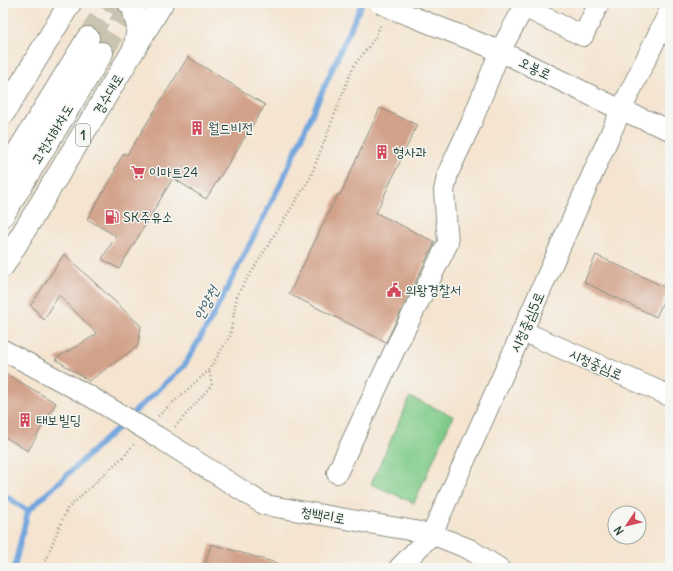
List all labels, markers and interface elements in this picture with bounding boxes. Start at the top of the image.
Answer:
street label: 오봉로 [516,53,554,83]
street label: 경수대로 [89,70,127,118]
street label: 고천지하차도 [27,100,77,168]
place label: 월드비전 [208,119,253,137]
building icon: 월드비전 [189,120,205,136]
road number: 1 [76,124,90,146]
place label: 형사과 [393,143,427,161]
building icon: 형사과 [374,144,390,160]
place label: 이마트24 [149,163,198,181]
supermarket icon: 이마트24 [130,164,146,180]
place label: SK주유소 [123,208,173,226]
fuel station icon: SK주유소 [104,209,120,225]
water label: 안양천 [189,281,224,323]
place label: 의왕경찰서 [405,281,461,299]
public building icon: 의왕경찰서 [386,282,402,298]
street label: 시청중심5로 [506,289,548,355]
street label: 시청중심로 [567,344,625,384]
place label: 태보빌딩 [36,411,81,429]
building icon: 태보빌딩 [17,412,33,428]
street label: 청백리로 [299,502,347,528]
north arrow [607,505,647,545]
text: N [611,524,627,538]

